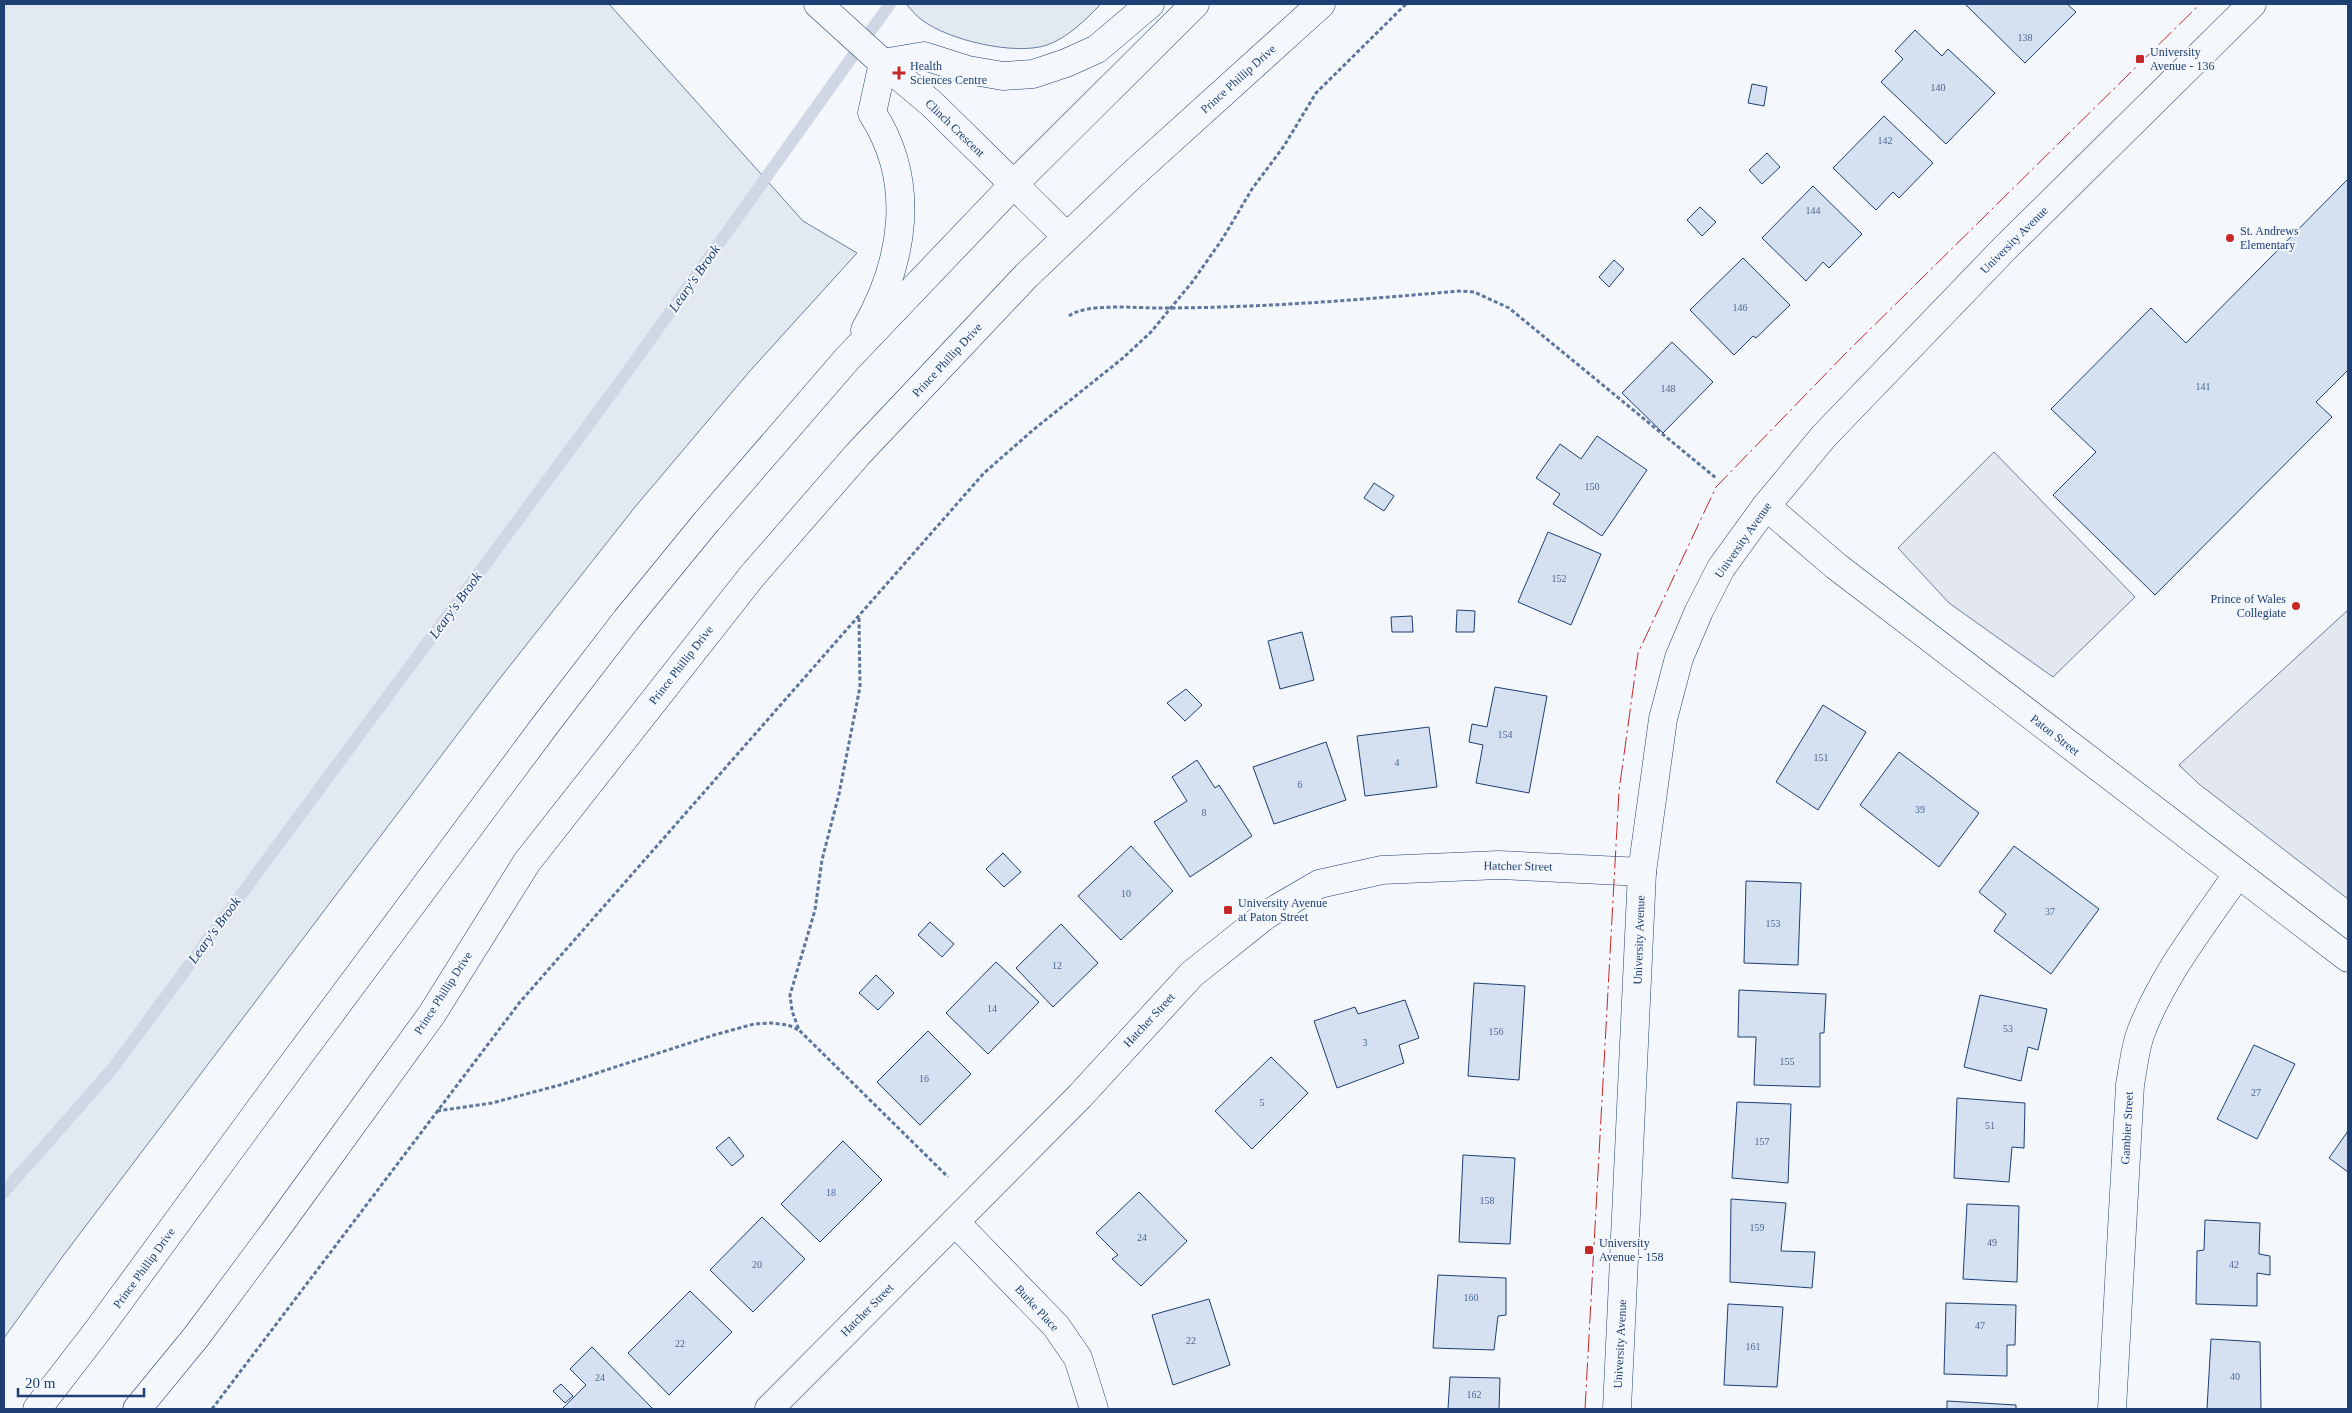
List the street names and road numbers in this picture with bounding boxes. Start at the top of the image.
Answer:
street label: Prince Phillip Drive [1198,42,1278,116]
street label: Clinch Crescent [922,96,988,160]
street label: University Avenue [1977,203,2051,277]
street label: Prince Phillip Drive [909,320,985,400]
street label: University Avenue [1712,499,1774,581]
street label: Prince Phillip Drive [646,623,716,707]
street label: Paton Street [2028,712,2083,759]
street label: Hatcher Street [1483,858,1553,874]
street label: University Avenue [1630,895,1648,985]
street label: Prince Phillip Drive [411,949,475,1037]
street label: Hatcher Street [1120,990,1178,1050]
street label: Gambier Street [2118,1091,2136,1165]
street label: Prince Phillip Drive [110,1225,178,1311]
street label: Hatcher Street [838,1280,897,1339]
street label: Burke Place [1012,1282,1062,1334]
street label: University Avenue [1611,1299,1629,1389]

